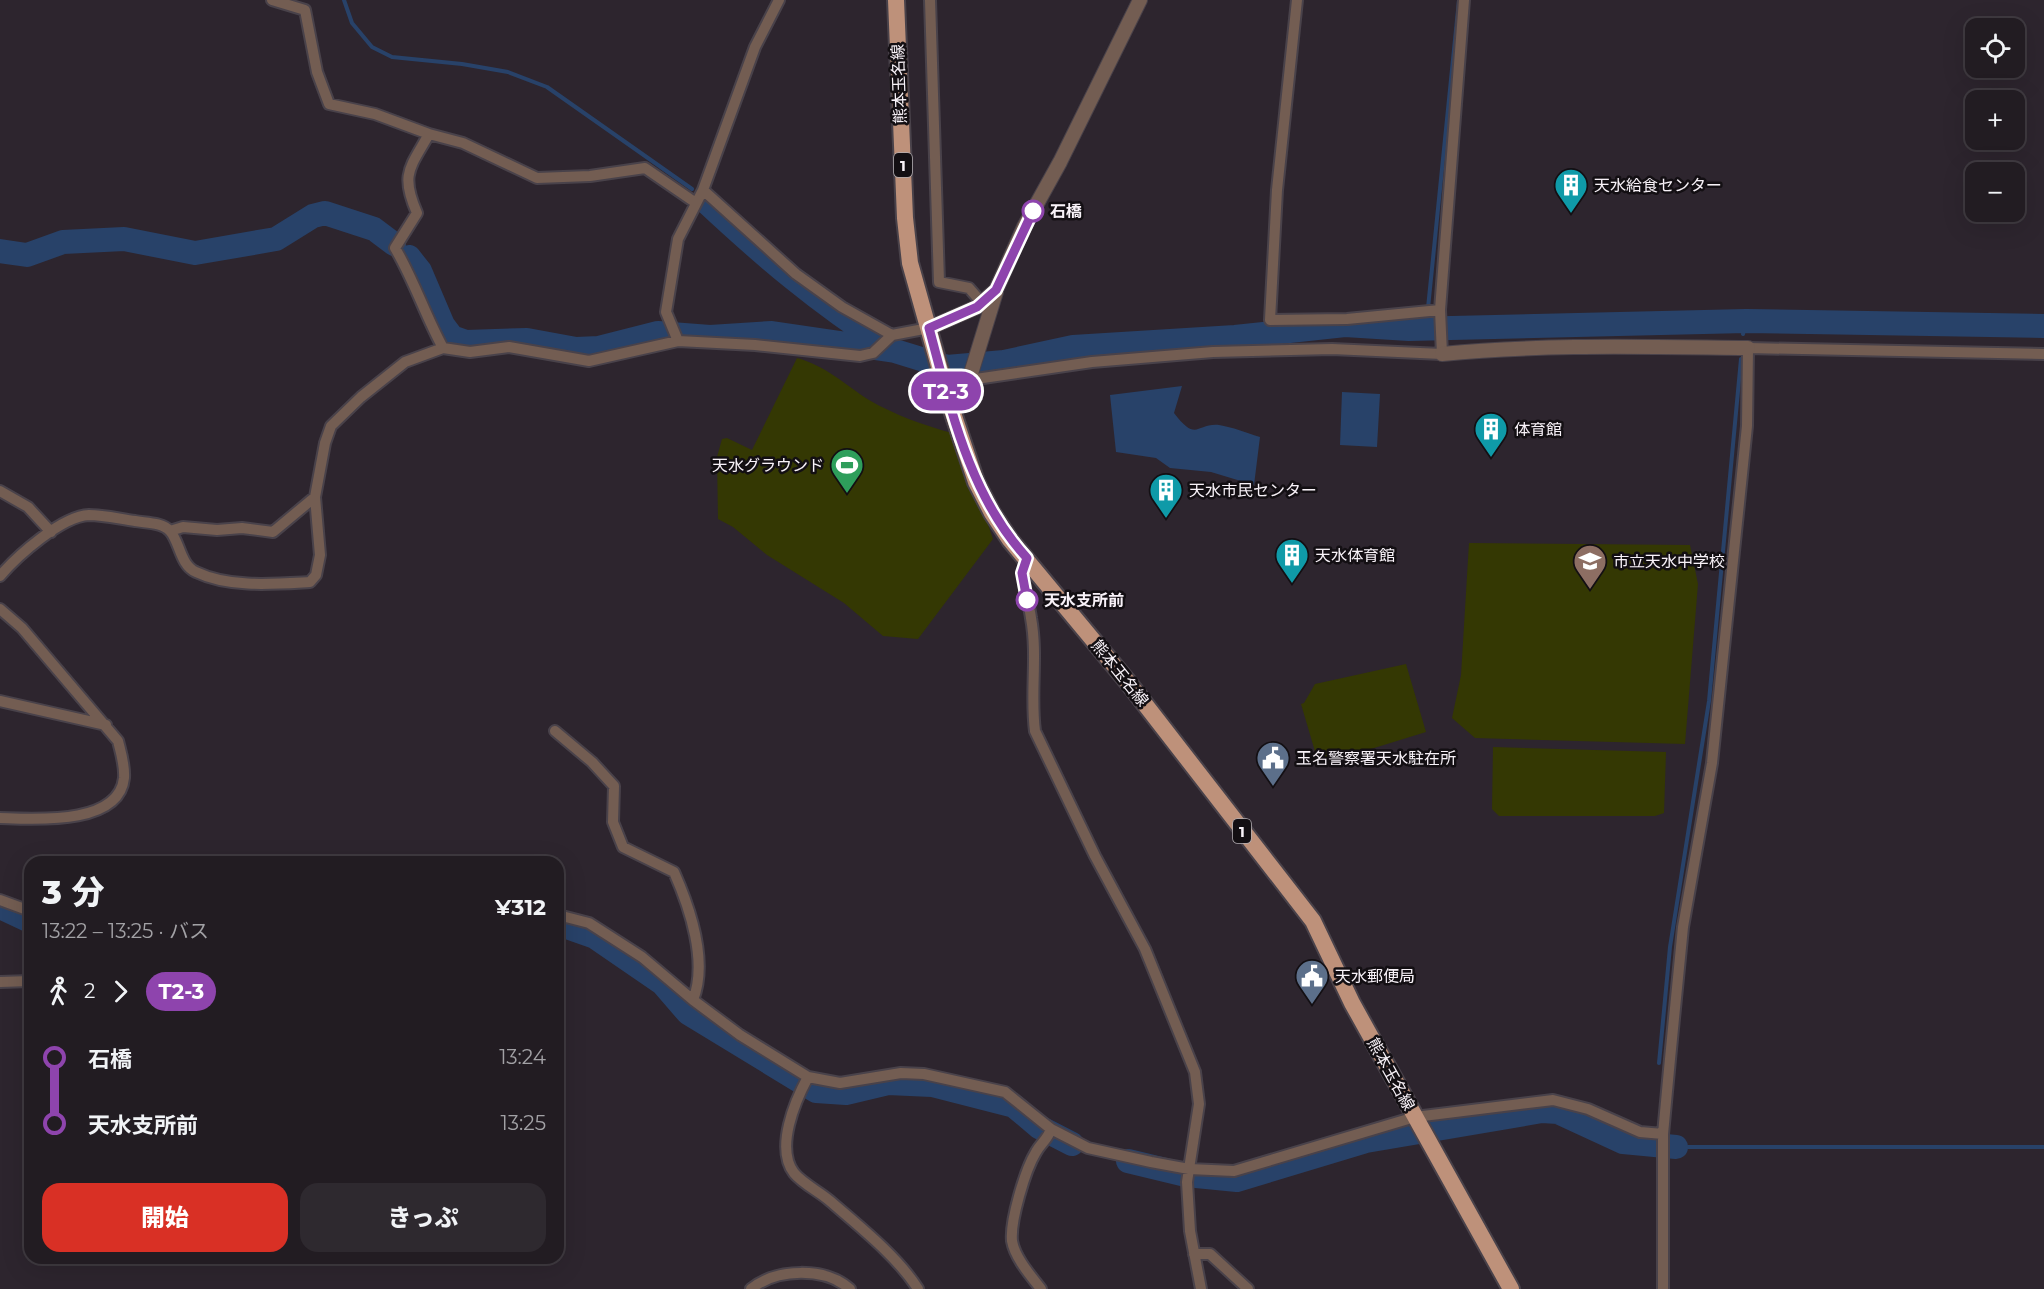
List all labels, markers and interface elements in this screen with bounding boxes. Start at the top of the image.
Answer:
map controls [1965,18,2025,222]
button: locate [1965,18,2025,78]
street label: 熊本玉名線 [888,44,910,124]
button: + [1965,90,2025,150]
road number: 1 [894,153,912,177]
button: − [1965,162,2025,222]
building icon: 天水給食センター [1553,167,1589,214]
place label: 天水給食センター [1594,176,1722,195]
marker: 石橋 [1022,200,1044,222]
place label: 石橋 [1050,202,1082,221]
line badge: T2-3 [904,372,988,410]
text: T2-3 [923,379,969,404]
building icon: 体育館 [1473,411,1509,458]
place label: 体育館 [1514,420,1562,439]
sports icon: 天水グラウンド [829,447,865,494]
place label: 天水グラウンド [712,456,824,475]
building icon: 天水市民センター [1148,472,1184,519]
place label: 天水市民センター [1189,481,1317,500]
building icon: 天水体育館 [1274,537,1310,584]
school or university icon: 市立天水中学校 [1572,543,1608,590]
place label: 天水体育館 [1315,546,1395,565]
place label: 市立天水中学校 [1613,552,1725,571]
marker: 天水支所前 [1016,589,1038,611]
place label: 天水支所前 [1044,591,1124,610]
street label: 熊本玉名線 [1087,636,1153,710]
public building icon: 玉名警察署天水駐在所 [1255,740,1291,787]
place label: 玉名警察署天水駐在所 [1296,749,1456,768]
road number: 1 [1233,819,1251,843]
text: 3 分 [42,872,105,912]
text: ¥312 [495,894,546,921]
text: 13:22 – 13:25 · バス [42,919,209,943]
public building icon: 天水郵便局 [1294,958,1330,1005]
place label: 天水郵便局 [1335,967,1415,986]
icon: walk [42,975,75,1008]
icon: forward [104,975,137,1008]
text: 2 [84,979,95,1003]
text: T2-3 [158,979,204,1004]
street label: 熊本玉名線 [1363,1034,1419,1114]
text: 13:24 [499,1045,546,1069]
text: 石橋 [88,1046,132,1073]
text: 13:25 [501,1111,546,1135]
text: 天水支所前 [88,1112,198,1139]
button: 開始 [42,1183,288,1252]
button: きっぷ [300,1183,546,1252]

